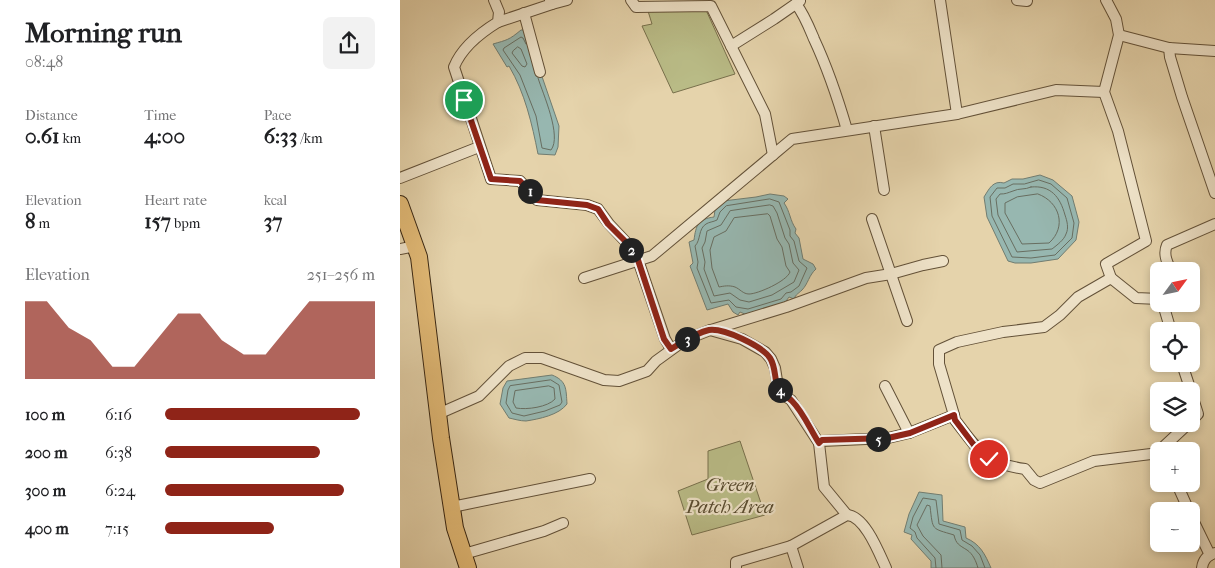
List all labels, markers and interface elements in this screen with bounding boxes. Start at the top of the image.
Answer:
text: Morning run [25,16,182,49]
button: share [323,17,375,69]
text: 08:48 [25,52,63,71]
pin [443,79,485,121]
icon: arrive [450,86,478,114]
text: Distance [25,107,78,124]
text: Time [144,107,176,124]
text: Pace [264,107,292,124]
text: 0.61 [25,124,59,148]
text: 4:00 [144,124,185,148]
text: 6:33 [264,124,297,148]
text: km [59,130,81,147]
text: /km [297,130,323,147]
pin: 1 [518,178,542,204]
text: 1 [528,183,533,200]
text: Elevation [25,192,82,209]
text: Heart rate [144,192,207,209]
text: kcal [264,192,287,209]
text: 8 [25,209,36,233]
text: 157 [144,209,171,233]
text: 37 [264,209,282,233]
text: m [36,215,50,232]
text: bpm [171,215,200,232]
pin: 2 [618,238,644,262]
text: 2 [628,242,635,259]
north arrow [1150,262,1200,312]
map controls [1150,262,1200,552]
text: Elevation [25,265,90,284]
text: 251–256 m [307,265,375,284]
button: locate [1150,322,1200,372]
pin: 3 [674,326,700,352]
text: 3 [685,331,690,348]
pin: 4 [768,378,792,402]
text: 4 [776,382,785,399]
button: layers [1150,382,1200,432]
text: 100 m [25,405,65,424]
text: 6:16 [105,405,132,424]
pin: 5 [866,426,890,452]
text: 5 [875,431,882,448]
pin [968,438,1010,480]
button: + [1150,442,1200,492]
text: 200 m [25,443,68,462]
text: 6:38 [105,443,132,462]
icon: check [975,445,1003,473]
park label: Green Patch Area [685,474,774,518]
text: 300 m [25,481,66,500]
text: 6:24 [105,481,135,500]
button: − [1150,502,1200,552]
text: 400 m [25,519,69,538]
text: 7:15 [105,519,129,538]

